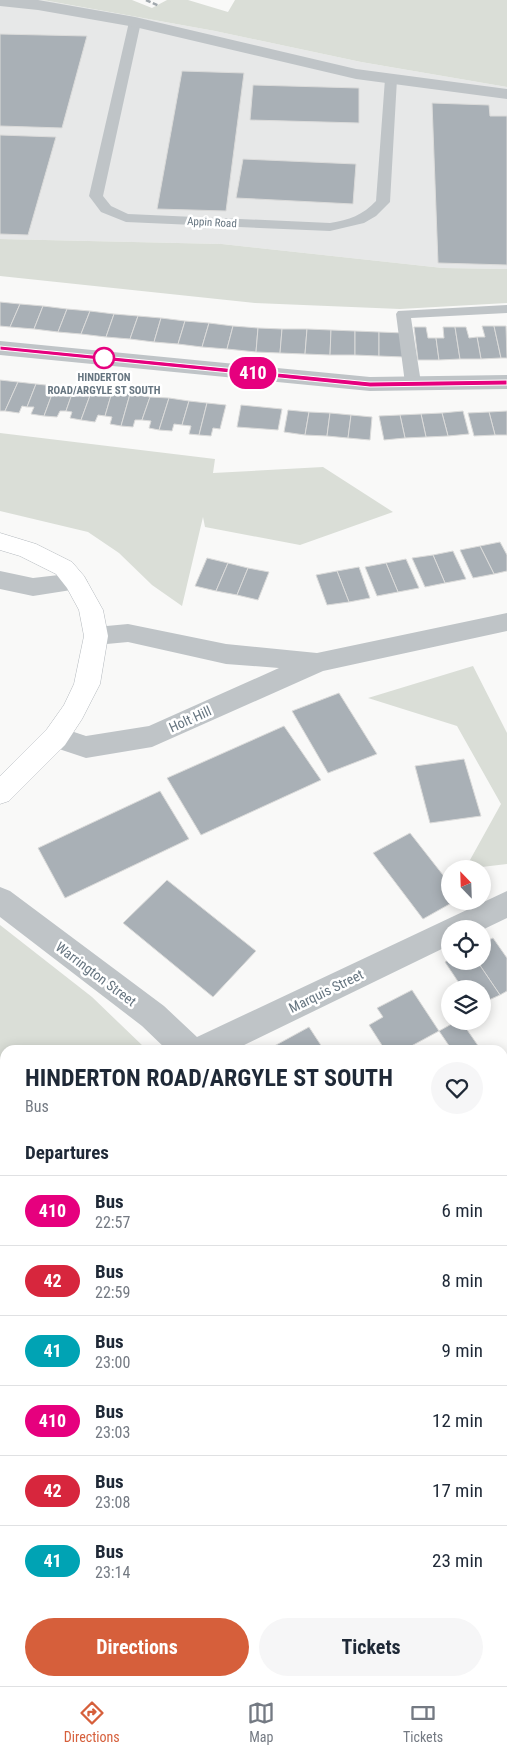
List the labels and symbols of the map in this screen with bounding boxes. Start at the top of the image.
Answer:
street label: Appin Road [187,215,237,230]
marker: HINDERTON ROAD/ARGYLE ST SOUTH [93,347,115,369]
line badge: 410 [224,357,282,389]
place label: HINDERTON ROAD/ARGYLE ST SOUTH [48,371,161,397]
street label: Holt Hill [166,703,214,735]
north arrow [441,860,491,910]
street label: Warrington Street [53,939,139,1009]
street label: Marquis Street [286,966,366,1016]

